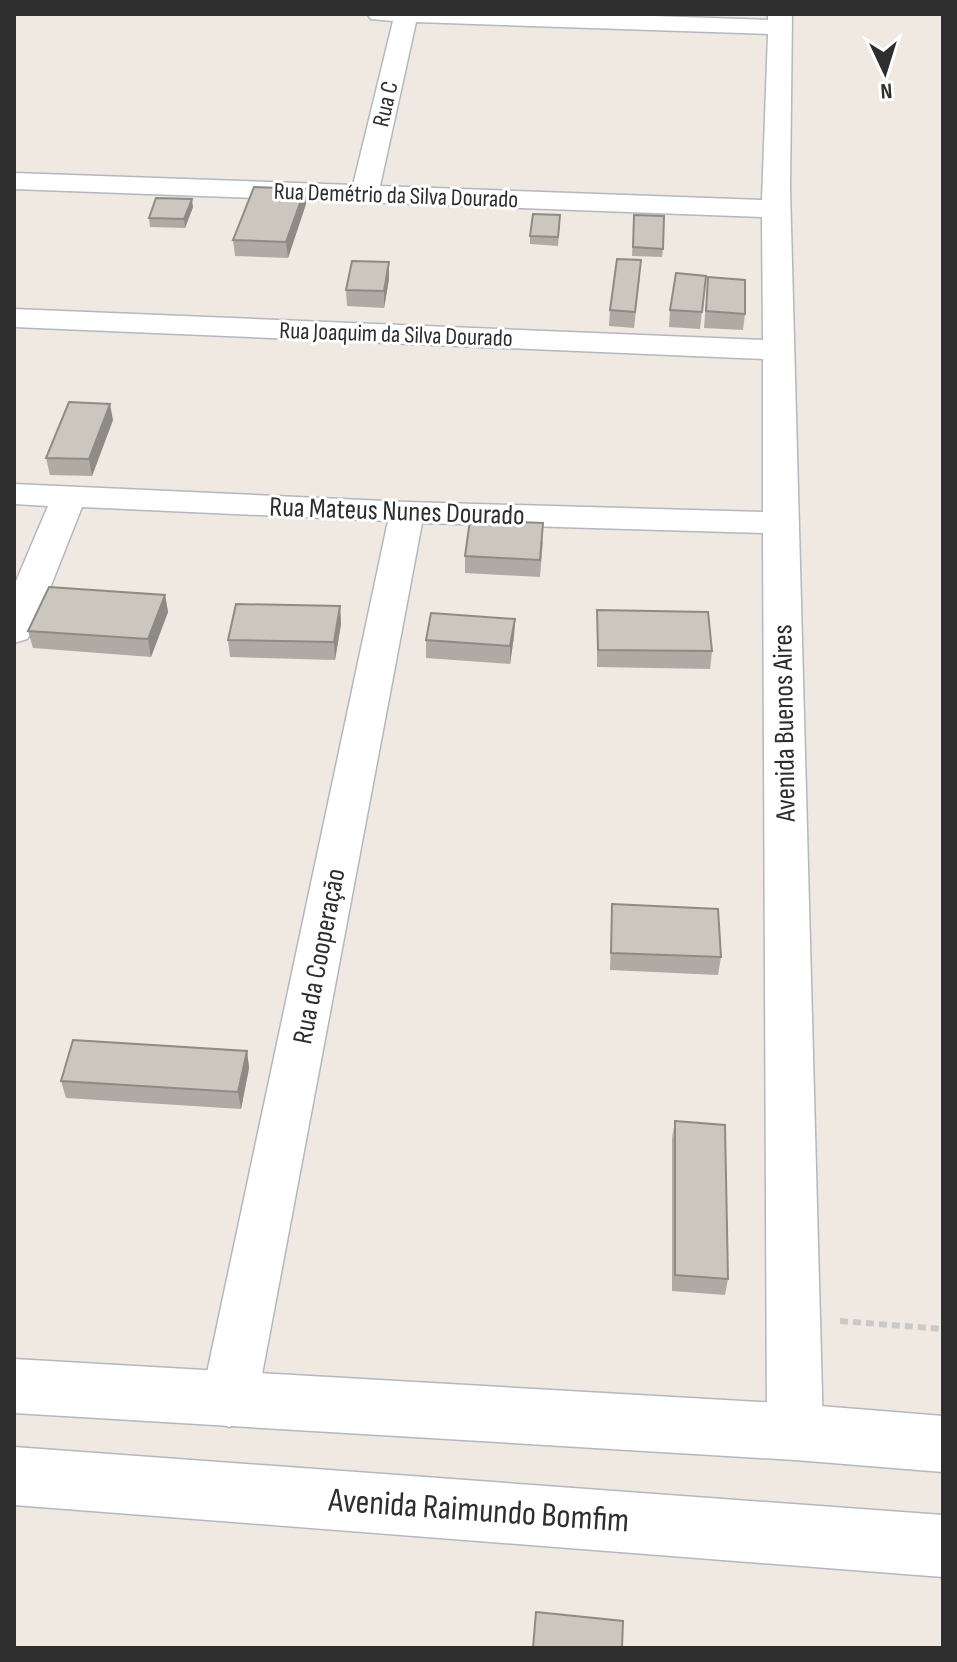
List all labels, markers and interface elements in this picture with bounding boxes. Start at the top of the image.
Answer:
north arrow [845,32,925,112]
text: N [879,77,893,104]
street label: Rua C [366,79,405,130]
street label: Rua Demétrio da Silva Dourado [273,177,519,214]
street label: Rua Joaquim da Silva Dourado [279,316,513,353]
street label: Rua Mateus Nunes Dourado [269,491,525,532]
street label: Avenida Buenos Aires [766,624,803,823]
street label: Rua da Cooperação [286,866,353,1047]
street label: Avenida Raimundo Bomfim [326,1479,630,1541]

